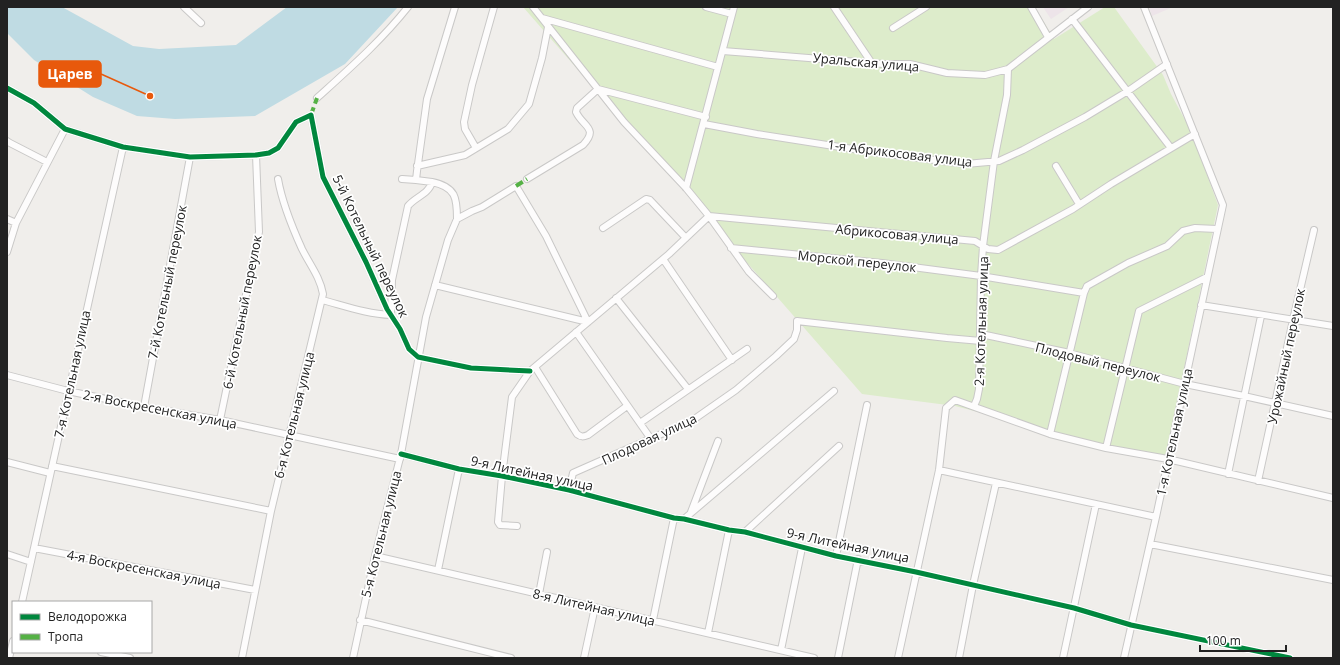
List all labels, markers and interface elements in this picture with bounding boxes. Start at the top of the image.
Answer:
street label: Уральская улица [812,48,920,76]
callout: Царев [39,61,101,87]
text: Царев [47,64,93,83]
street label: 1-я Абрикосовая улица [827,135,973,171]
street label: 5-й Котельный переулок [329,172,414,321]
street label: 7-й Котельный переулок [143,203,191,361]
street label: Абрикосовая улица [835,220,959,248]
street label: 6-й Котельный переулок [218,233,266,391]
street label: Морской переулок [797,246,917,276]
street label: 2-я Котельная улица [970,256,992,386]
street label: Урожайный переулок [1263,286,1309,425]
street label: 7-я Котельная улица [50,309,94,439]
street label: Плодовый переулок [1034,338,1163,386]
street label: 6-я Котельная улица [270,350,318,480]
street label: 1-я Котельная улица [1152,367,1196,497]
street label: 2-я Воскресенская улица [81,385,239,433]
street label: Плодовая улица [599,409,699,469]
street label: 9-я Литейная улица [469,451,595,495]
street label: 5-я Котельная улица [357,469,405,599]
street label: 9-я Литейная улица [785,523,911,567]
street label: 4-я Воскресенская улица [65,545,223,593]
street label: 8-я Литейная улица [531,584,657,630]
legend [12,601,152,653]
text: Велодорожка [48,608,127,625]
scale bar [1200,627,1286,653]
text: Тропа [48,628,83,645]
text: 100 m [1206,632,1241,649]

